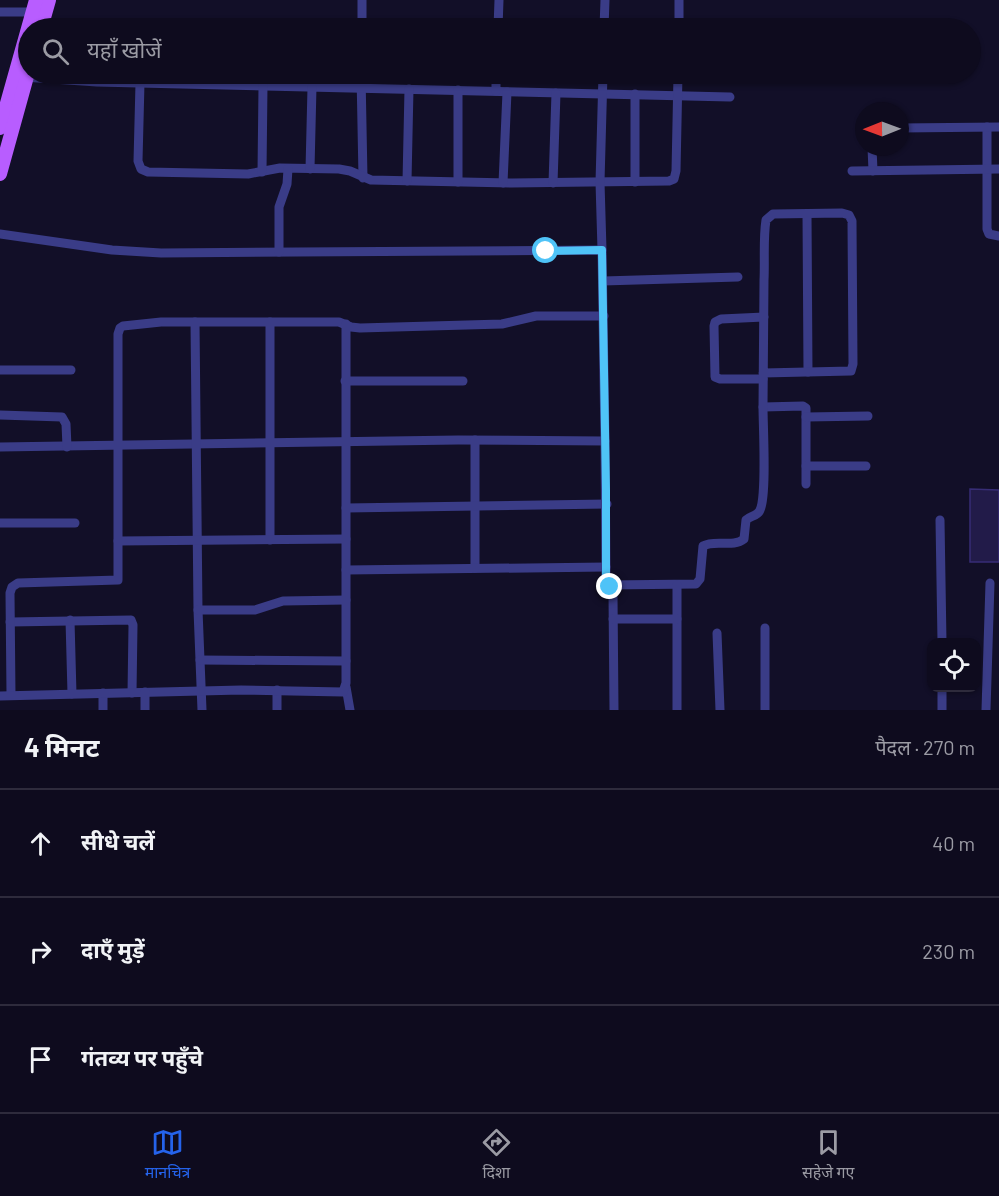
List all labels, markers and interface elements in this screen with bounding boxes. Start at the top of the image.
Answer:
search box [18,18,981,84]
icon: search [39,35,72,68]
text: यहाँ खोजें [87,36,162,62]
north arrow [855,102,909,156]
route start [532,237,558,263]
route end [596,573,622,599]
map controls [927,638,981,692]
button: locate [927,638,981,692]
text: 4 मिनट [24,731,100,762]
text: पैदल · 270 m [875,735,975,759]
icon: ahead [24,827,57,860]
text: सीधे चलें [81,828,155,854]
text: 40 m [932,831,975,855]
icon: right [24,935,57,968]
text: दाएँ मुड़ें [81,936,144,962]
text: 230 m [922,939,975,963]
icon: arrive [24,1043,57,1076]
text: गंतव्य पर पहुँचे [81,1044,203,1070]
tab: मानचित्र [145,1126,190,1185]
tab: दिशा [480,1126,513,1185]
tab: सहेजे गए [802,1126,854,1185]

